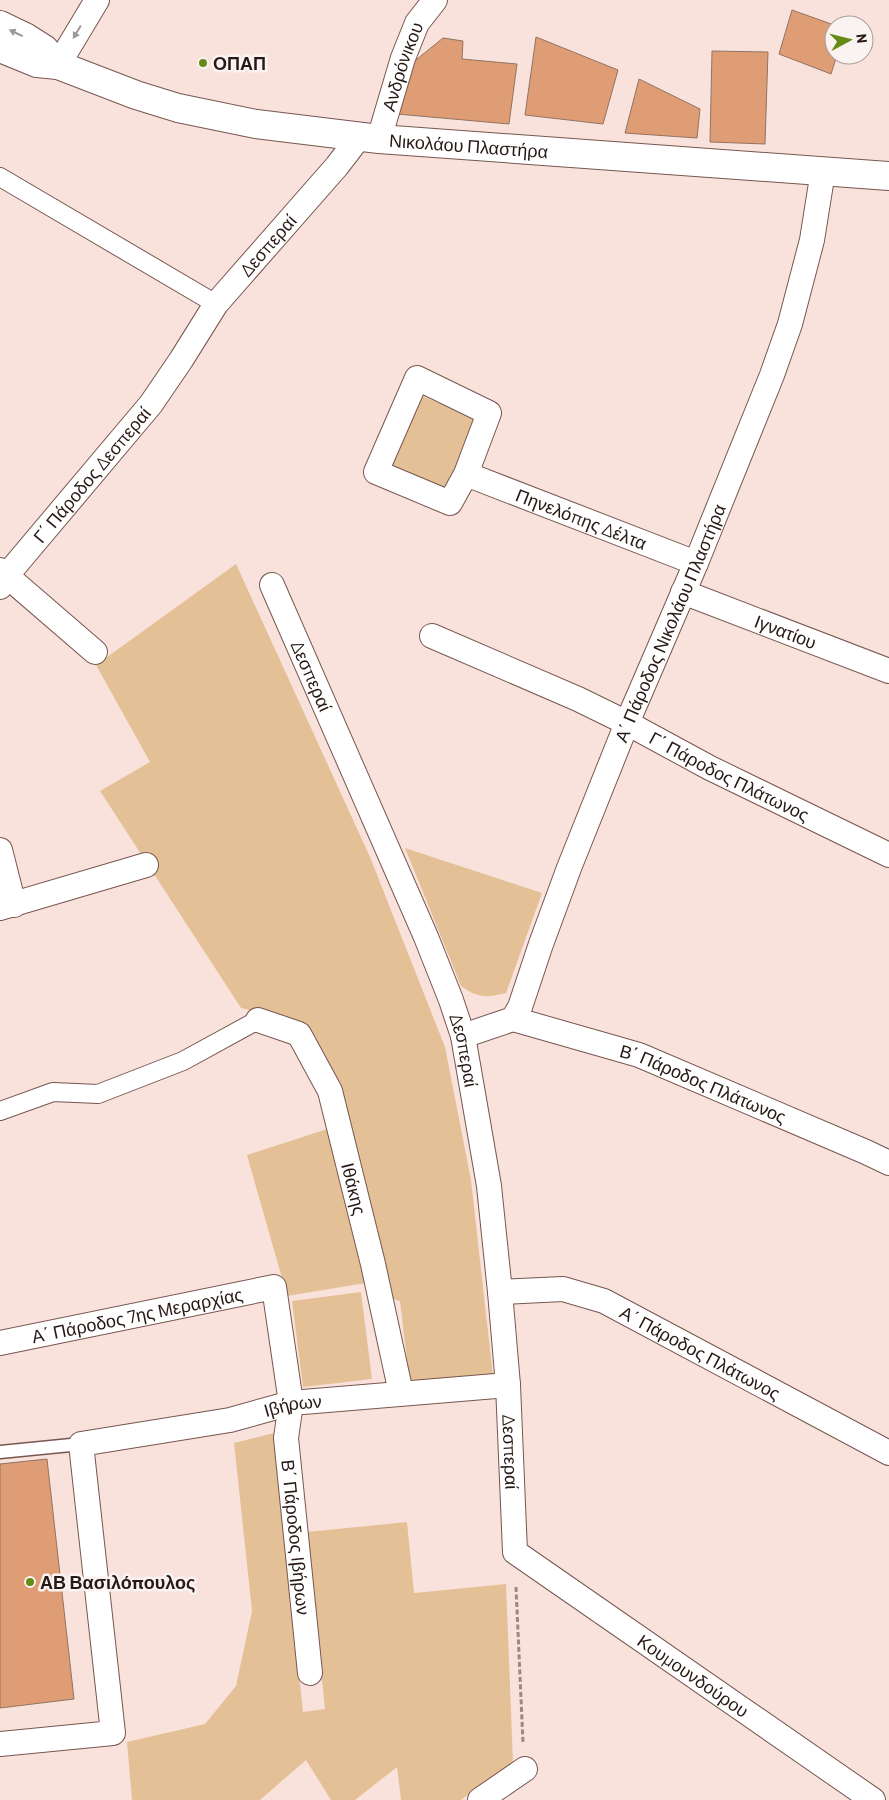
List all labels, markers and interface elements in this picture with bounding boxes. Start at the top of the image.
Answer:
north arrow [824,15,874,65]
street label: Ανδρόνικου [377,19,427,114]
one-way arrow [73,26,82,39]
one-way arrow [9,29,23,37]
text: N [853,33,871,44]
place label: ΟΠΑΠ [213,52,266,74]
marker: ΟΠΑΠ [197,57,209,69]
street label: Νικολάου Πλαστήρα [389,129,549,162]
street label: Δεσπεραί [235,210,301,281]
street label: Γ΄ Πάροδος Δεσπεραί [28,402,155,547]
street label: Πηνελόπης Δέλτα [513,483,650,554]
street label: Α΄ Πάροδος Νικολάου Πλαστήρα [609,501,730,745]
street label: Ιγνατίου [752,610,820,653]
street label: Δεσπεραί [287,637,337,714]
street label: Γ΄ Πάροδος Πλάτωνος [646,726,813,826]
street label: Δεσπεραί [445,1010,483,1089]
street label: Β΄ Πάροδος Πλάτωνος [617,1039,790,1128]
street label: Ιθάκης [337,1160,371,1218]
street label: Α΄ Πάροδος 7ης Μεραρχίας [30,1283,245,1347]
street label: Α΄ Πάροδος Πλάτωνος [616,1301,785,1404]
street label: Ιβήρων [261,1389,323,1421]
street label: Δεσπεραί [498,1414,523,1490]
street label: Β΄ Πάροδος Ιβήρων [277,1458,315,1616]
place label: ΑΒ Βασιλόπουλος [40,1571,195,1593]
marker: ΑΒ Βασιλόπουλος [24,1576,36,1588]
street label: Κουμουνδούρου [633,1629,753,1722]

